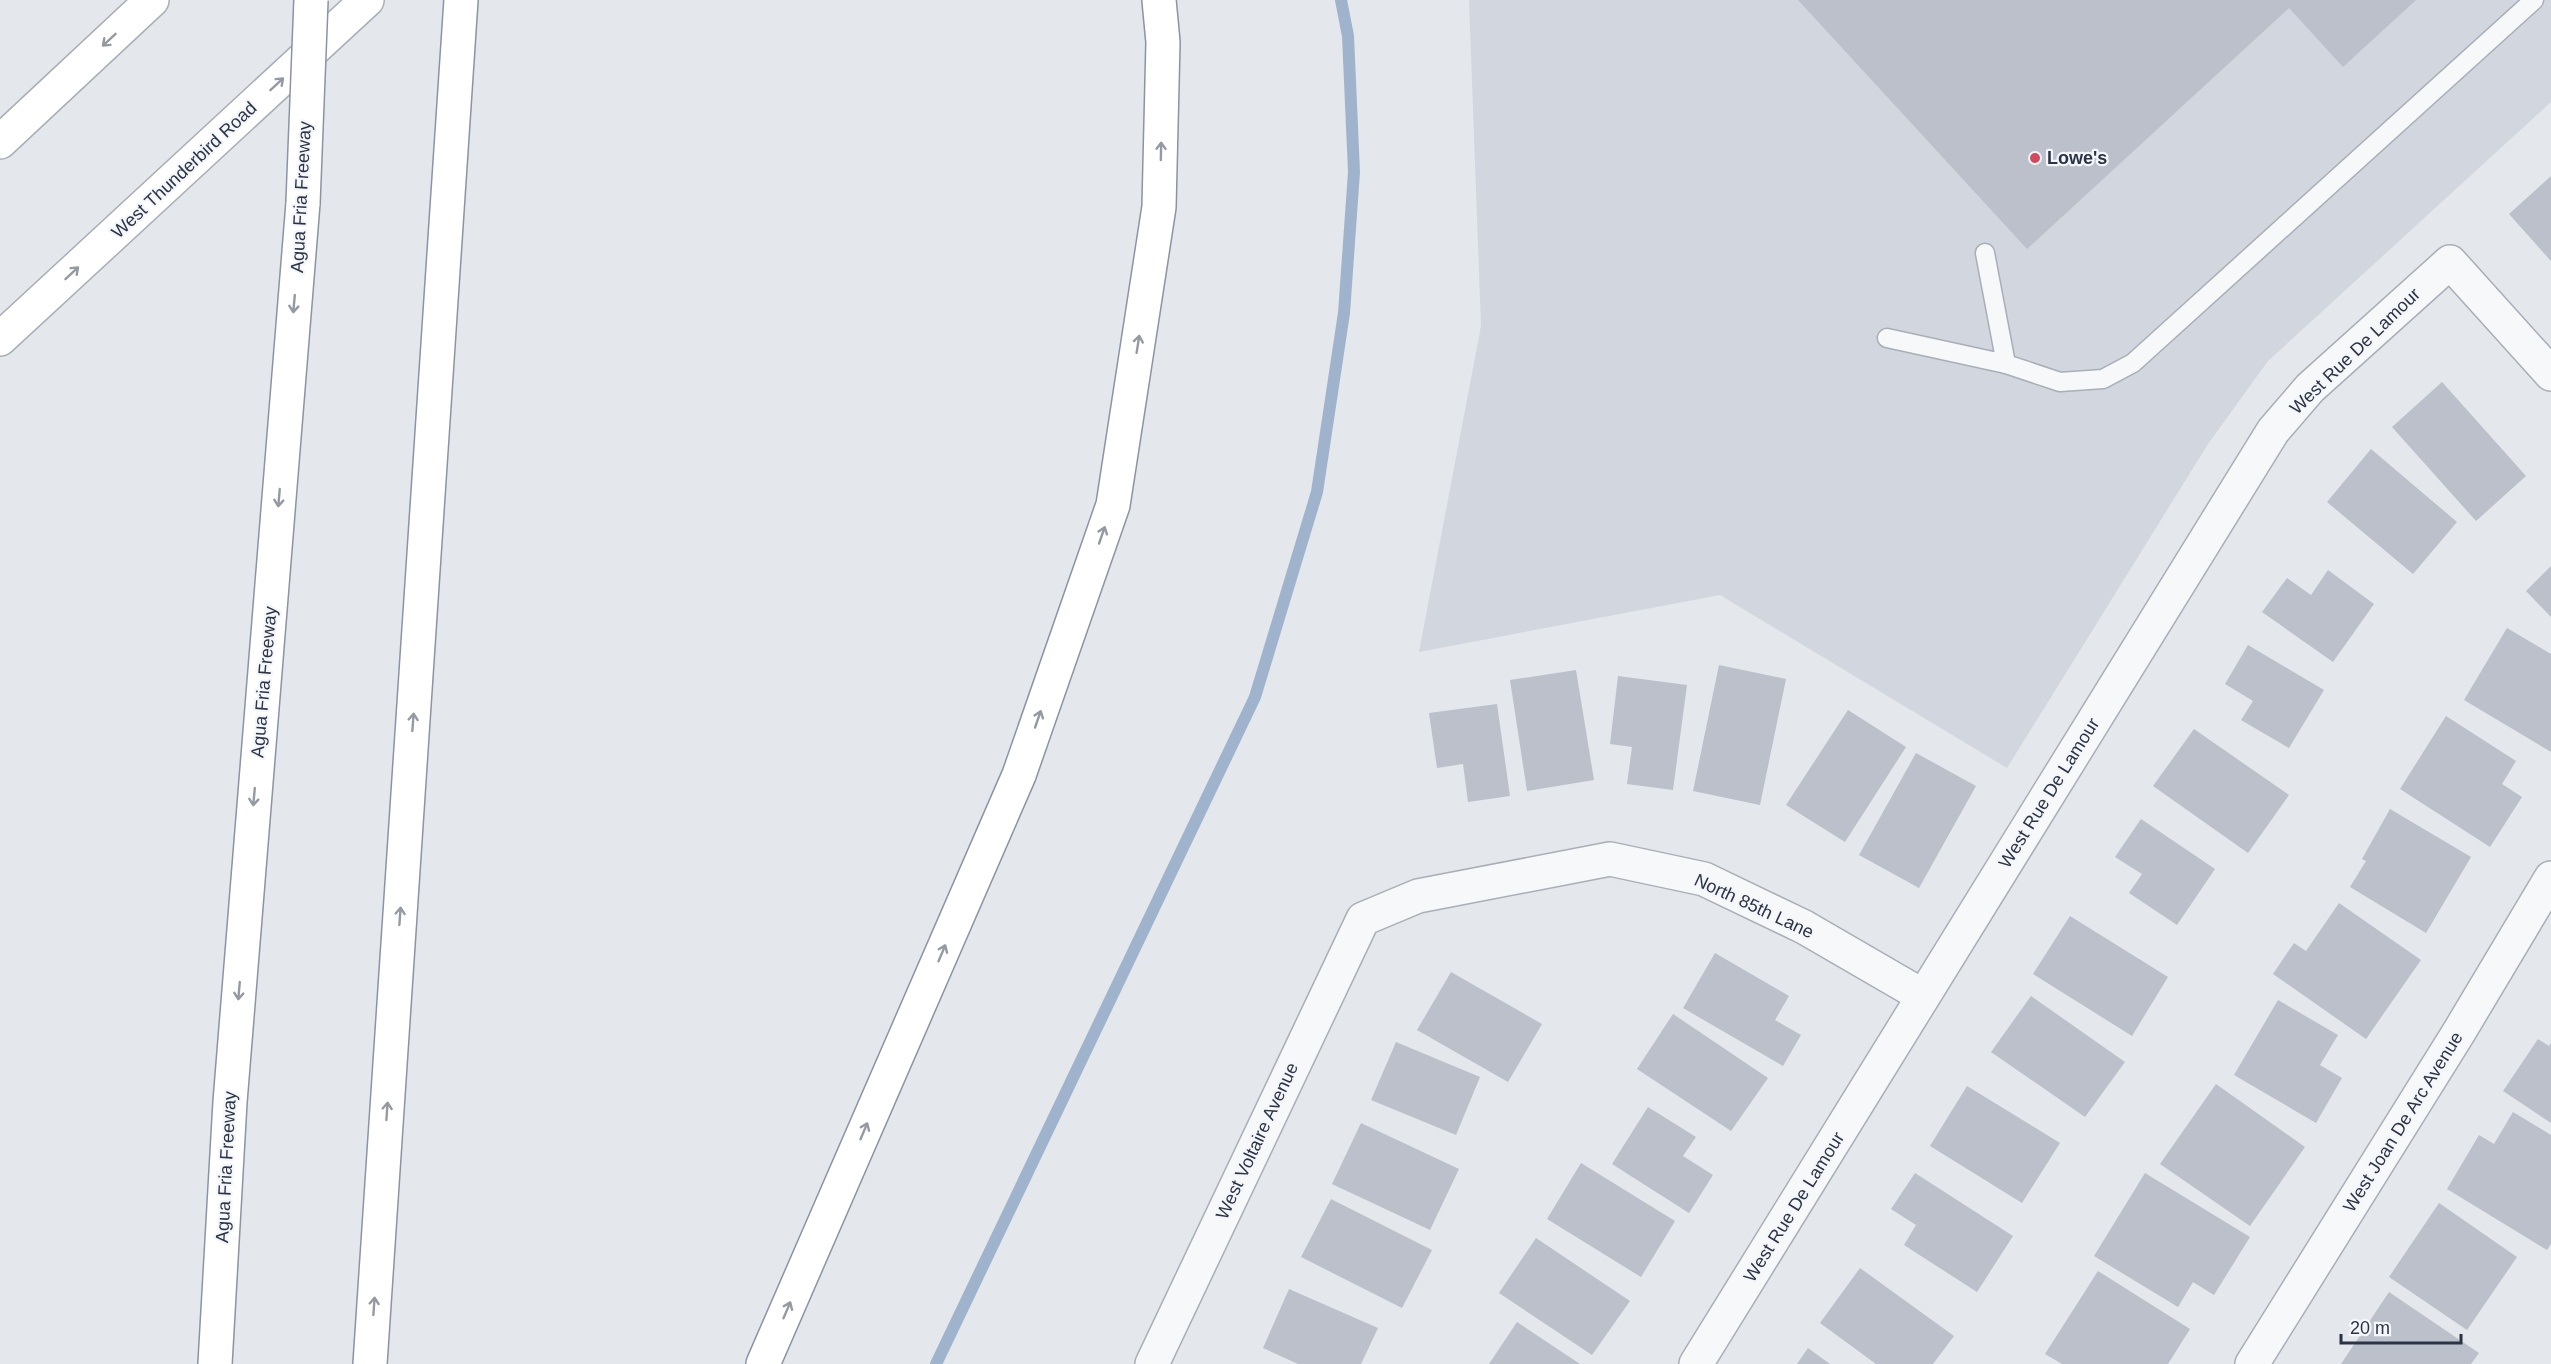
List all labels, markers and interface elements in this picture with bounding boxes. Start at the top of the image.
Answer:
one-way arrow [102,33,117,47]
one-way arrow [269,77,284,91]
street label: West Thunderbird Road [108,98,260,242]
street label: Agua Fria Freeway [287,121,315,273]
one-way arrow [1155,141,1166,161]
place label: Lowe's [2047,148,2107,168]
marker: Lowe's [2028,151,2042,165]
one-way arrow [64,266,79,280]
street label: West Rue De Lamour [2286,284,2424,418]
one-way arrow [289,293,300,313]
one-way arrow [1133,335,1144,354]
one-way arrow [273,487,284,507]
one-way arrow [1098,526,1109,545]
street label: Agua Fria Freeway [247,605,281,759]
one-way arrow [1034,710,1045,729]
one-way arrow [408,712,419,732]
street label: West Rue De Lamour [1995,714,2103,872]
one-way arrow [249,786,260,806]
street label: North 85th Lane [1691,870,1817,942]
one-way arrow [395,907,406,927]
one-way arrow [937,944,948,962]
one-way arrow [233,981,244,1001]
street label: West Joan De Arc Avenue [2339,1028,2467,1216]
street label: West Voltaire Avenue [1212,1060,1302,1222]
street label: Agua Fria Freeway [212,1091,240,1243]
one-way arrow [382,1102,393,1122]
one-way arrow [859,1123,870,1141]
street label: West Rue De Lamour [1740,1128,1848,1286]
one-way arrow [369,1296,380,1316]
one-way arrow [781,1302,793,1320]
scale bar [2341,1307,2461,1345]
text: 20 m [2350,1318,2390,1338]

